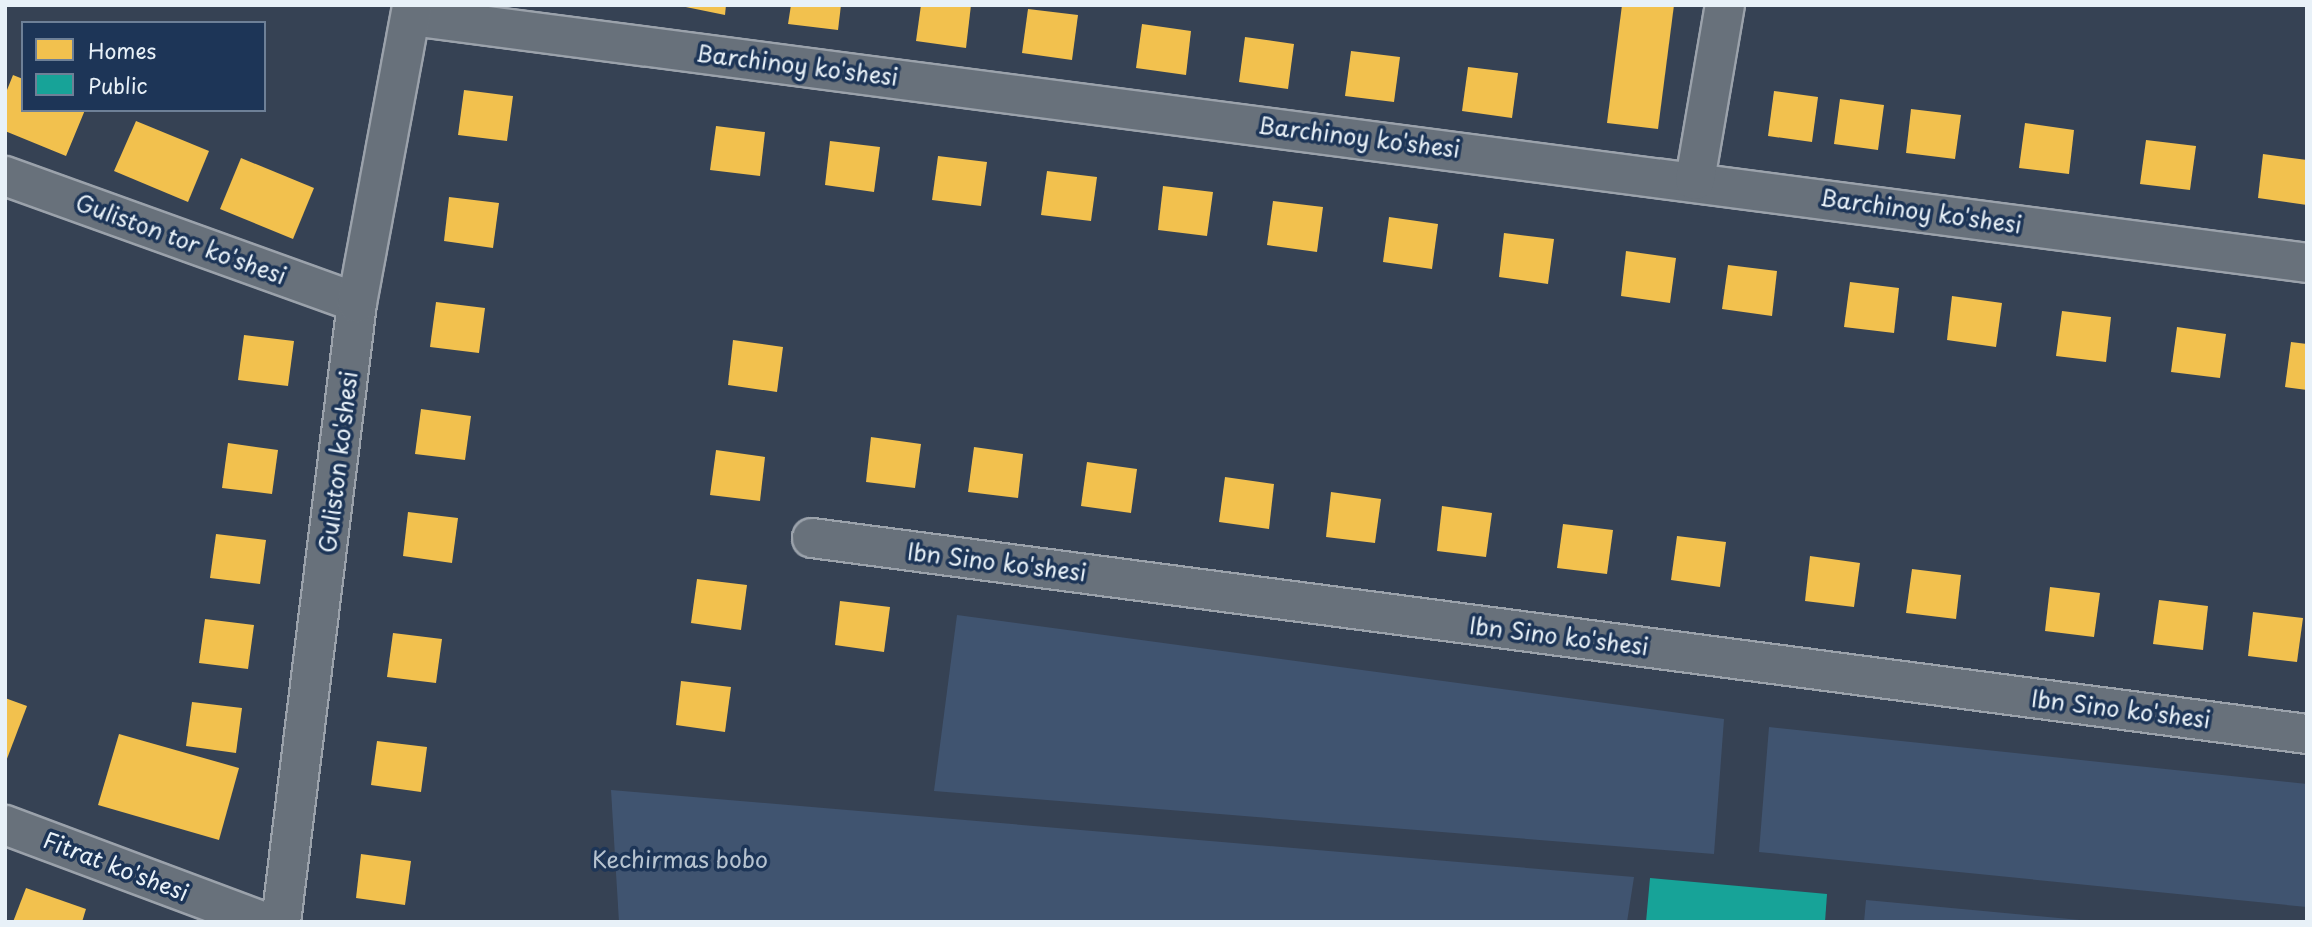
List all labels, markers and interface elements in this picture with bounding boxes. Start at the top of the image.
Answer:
legend [21,21,266,112]
text: Homes [88,34,156,66]
street label: Barchinoy ko'shesi [694,39,900,91]
text: Public [88,69,148,101]
street label: Barchinoy ko'shesi [1256,111,1462,163]
street label: Barchinoy ko'shesi [1818,183,2024,239]
street label: Guliston tor ko'shesi [72,188,290,290]
street label: Guliston ko'shesi [313,370,363,554]
street label: Ibn Sino ko'shesi [906,537,1088,587]
street label: Ibn Sino ko'shesi [1468,611,1650,661]
street label: Ibn Sino ko'shesi [2030,684,2212,734]
street label: Fitrat ko'shesi [39,826,193,906]
park label: Kechirmas bobo [592,845,768,873]

